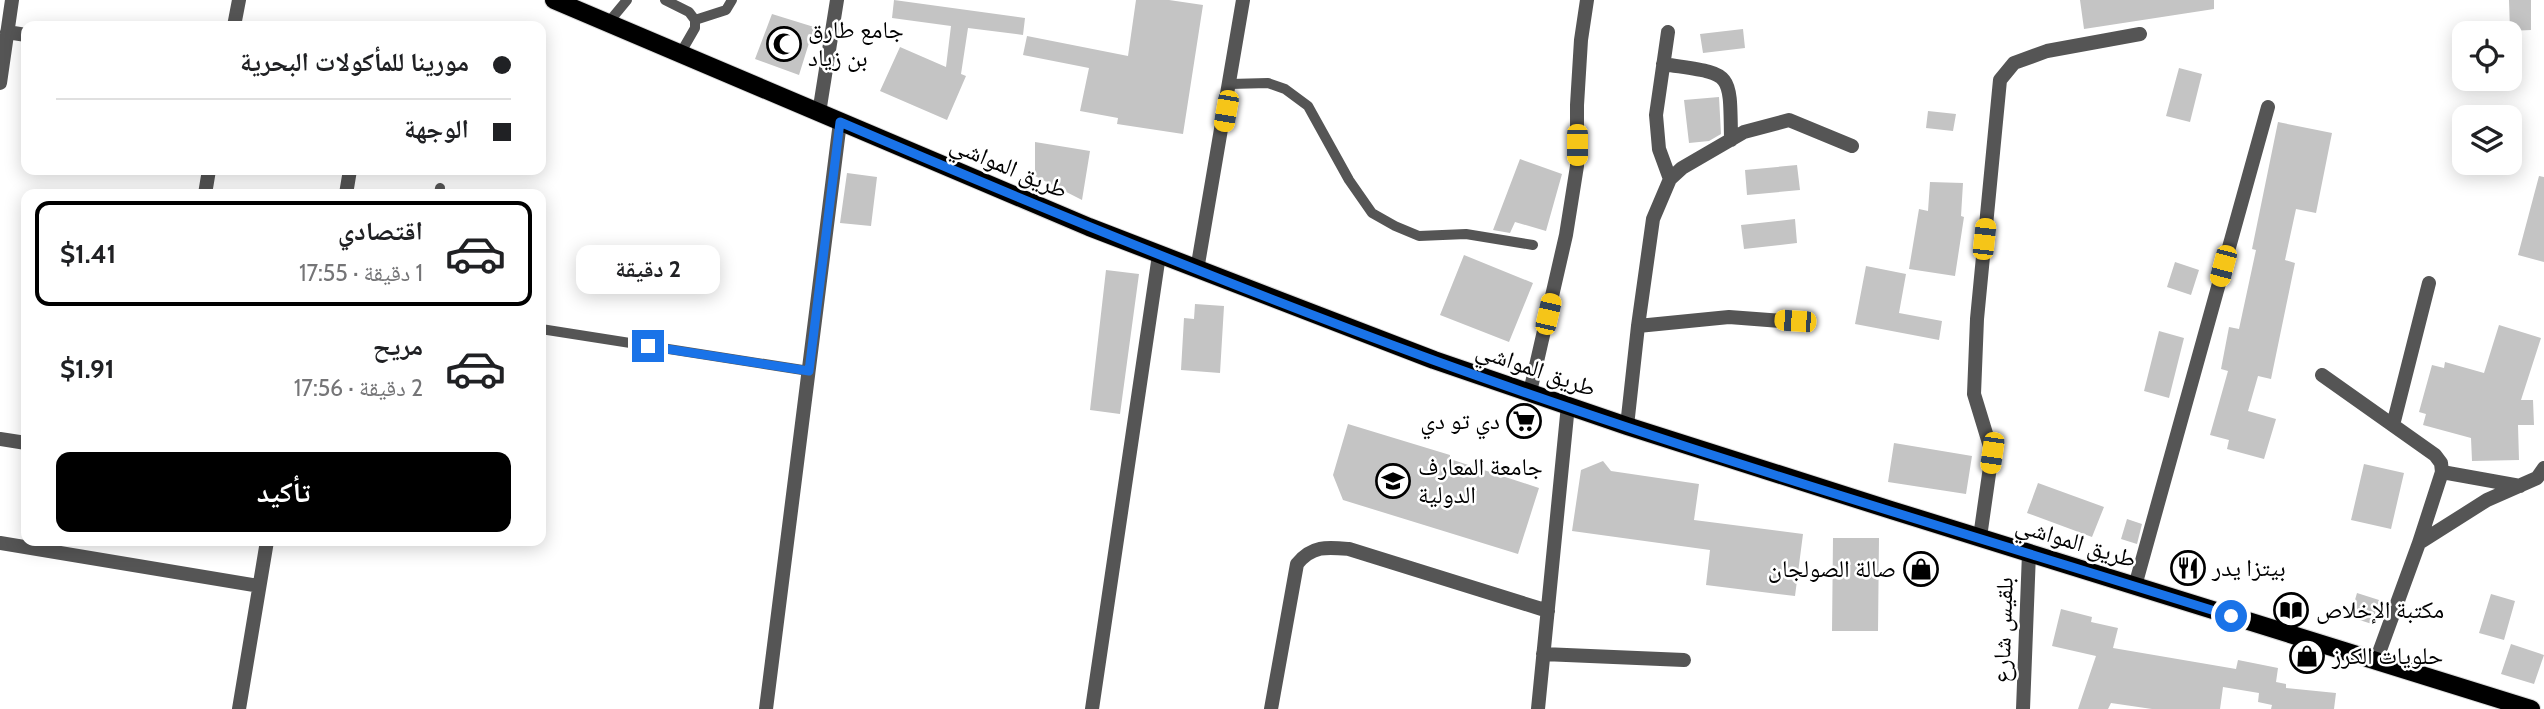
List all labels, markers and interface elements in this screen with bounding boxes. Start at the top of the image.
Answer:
place label: جامع طارق بن زياد [808,15,904,72]
map controls [2452,21,2522,175]
button: locate [2452,21,2522,91]
mosque icon: جامع طارق بن زياد [765,25,803,63]
text: مورينا للمأكولات البحرية [240,46,469,78]
car [1213,88,1240,134]
button: layers [2452,105,2522,175]
text: الوجهة [404,113,469,145]
car [1567,124,1588,166]
street label: طريق المواشي [944,129,1072,209]
text: اقتصادي [338,215,423,247]
car [1972,217,1997,261]
icon: car [444,222,507,285]
text: $1.41 [60,238,116,270]
car [2208,243,2239,289]
callout: 2 دقيقة [576,244,720,294]
text: 2 دقيقة [615,255,681,283]
text: 1 دقيقة · 17:55 [299,259,423,287]
car [1534,291,1563,337]
car [1774,309,1817,333]
text: مريح [373,330,423,362]
route end [632,330,664,362]
street label: طريق المواشي [1471,335,1600,407]
icon: car [444,337,507,400]
text: $1.91 [60,353,114,385]
text: 2 دقيقة · 17:56 [294,374,423,402]
supermarket icon: دي تو دي [1505,402,1543,440]
place label: دي تو دي [1420,406,1500,440]
car [1979,431,2006,475]
button: تأكيد [56,452,511,532]
place label: جامعة المعارف الدولية [1418,452,1543,509]
school or university icon: جامعة المعارف الدولية [1374,462,1412,500]
street label: طريق المواشي [2011,509,2140,578]
restaurant icon: بيتزا يدر [2169,549,2207,587]
shop icon: صالة الصولجان [1902,550,1940,588]
place label: بيتزا يدر [2211,553,2286,582]
place label: صالة الصولجان [1768,554,1896,583]
street label: بلقيس شارع [1986,577,2020,683]
library icon: مكتبة الإخلاص [2272,591,2310,629]
place label: مكتبة الإخلاص [2316,595,2444,624]
route start [2215,600,2247,632]
shop icon: حلويات الكرز [2288,637,2326,675]
place label: حلويات الكرز [2331,641,2443,670]

